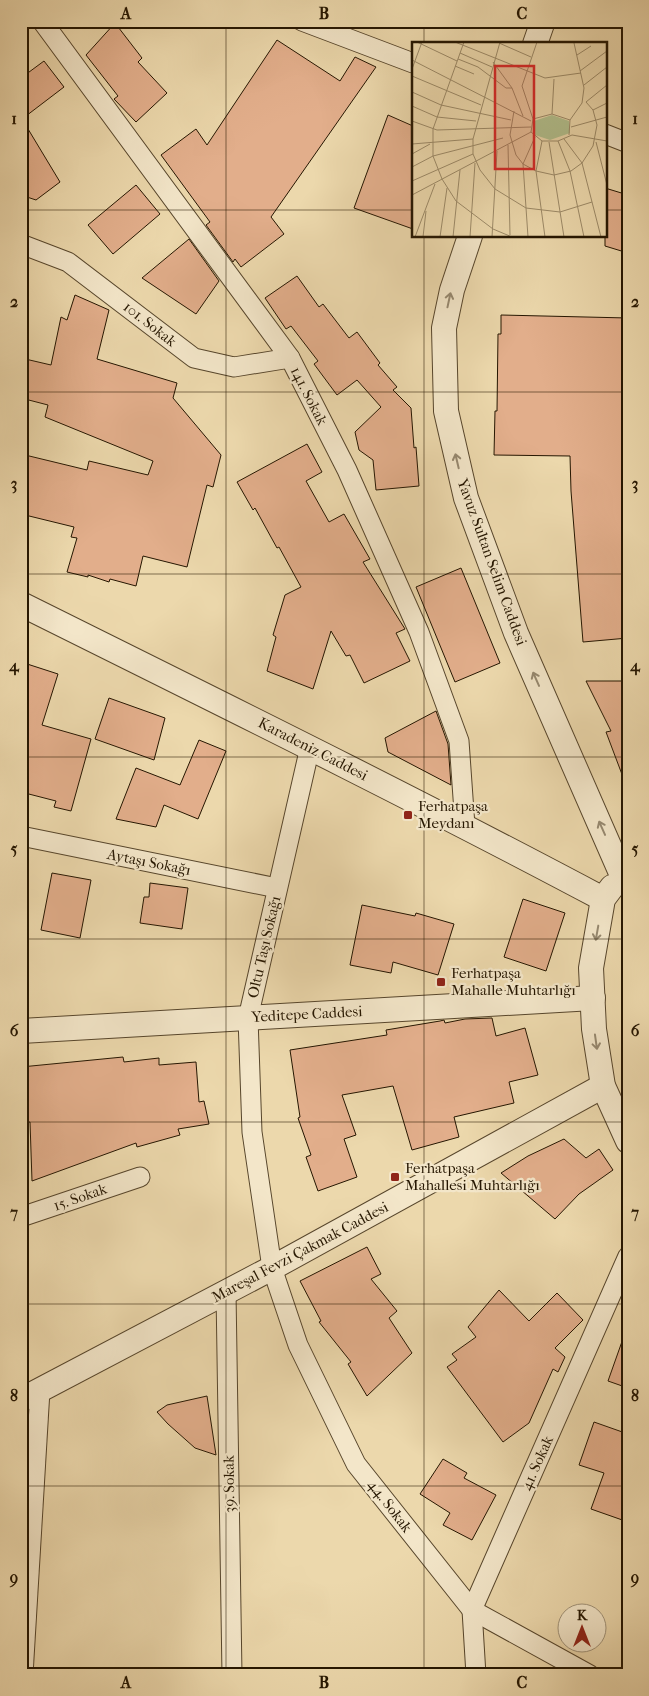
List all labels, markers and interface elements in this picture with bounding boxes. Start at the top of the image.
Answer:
text: A [120,4,132,23]
text: B [319,4,329,23]
text: C [517,4,528,23]
inset map [412,42,606,238]
text: 1 [11,109,17,128]
text: 1 [632,109,638,128]
text: 2 [10,292,18,311]
text: 2 [631,292,639,311]
one-way arrow [445,293,455,309]
street label: 101. Sokak [120,298,180,351]
street label: 141. Sokak [287,364,332,429]
one-way arrow [452,453,462,469]
text: 3 [11,474,17,494]
text: 3 [632,474,638,494]
street label: Yavuz Sultan Selim Caddesi [453,475,531,648]
text: 4 [8,656,20,676]
text: 4 [629,656,641,676]
one-way arrow [531,672,541,687]
street label: Karadeniz Caddesi [255,714,371,785]
place label: Ferhatpaşa Meydanı [418,797,489,832]
marker: Ferhatpaşa Meydanı [402,809,414,821]
one-way arrow [596,821,606,836]
text: 5 [11,839,18,858]
text: 5 [632,839,639,858]
street label: Aytaşı Sokağı [105,845,193,879]
street label: Oltu Taşı Sokağı [244,894,285,1000]
one-way arrow [592,924,602,940]
place label: Ferhatpaşa Mahalle Muhtarlığı [451,964,576,999]
marker: Ferhatpaşa Mahalle Muhtarlığı [435,976,447,988]
street label: Yeditepe Caddesi [250,1002,364,1026]
text: 6 [10,1021,19,1040]
text: 6 [631,1021,640,1040]
one-way arrow [591,1034,601,1050]
place label: Ferhatpaşa Mahallesi Muhtarlığı [405,1159,540,1194]
marker: Ferhatpaşa Mahallesi Muhtarlığı [389,1171,401,1183]
street label: 15. Sokak [51,1179,109,1215]
street label: Mareşal Fevzi Çakmak Caddesi [209,1198,392,1306]
text: 7 [9,1203,18,1222]
text: 7 [630,1203,639,1222]
text: 8 [10,1386,18,1405]
text: 8 [631,1386,639,1405]
street label: 41. Sokak [517,1433,557,1493]
street label: 39. Sokak [219,1455,239,1513]
street label: 44. Sokak [364,1476,416,1536]
text: 9 [9,1568,18,1588]
text: 9 [630,1568,639,1588]
north arrow [556,1604,606,1654]
text: K [577,1607,588,1624]
text: A [120,1673,132,1692]
text: B [319,1673,329,1692]
text: C [517,1673,528,1692]

